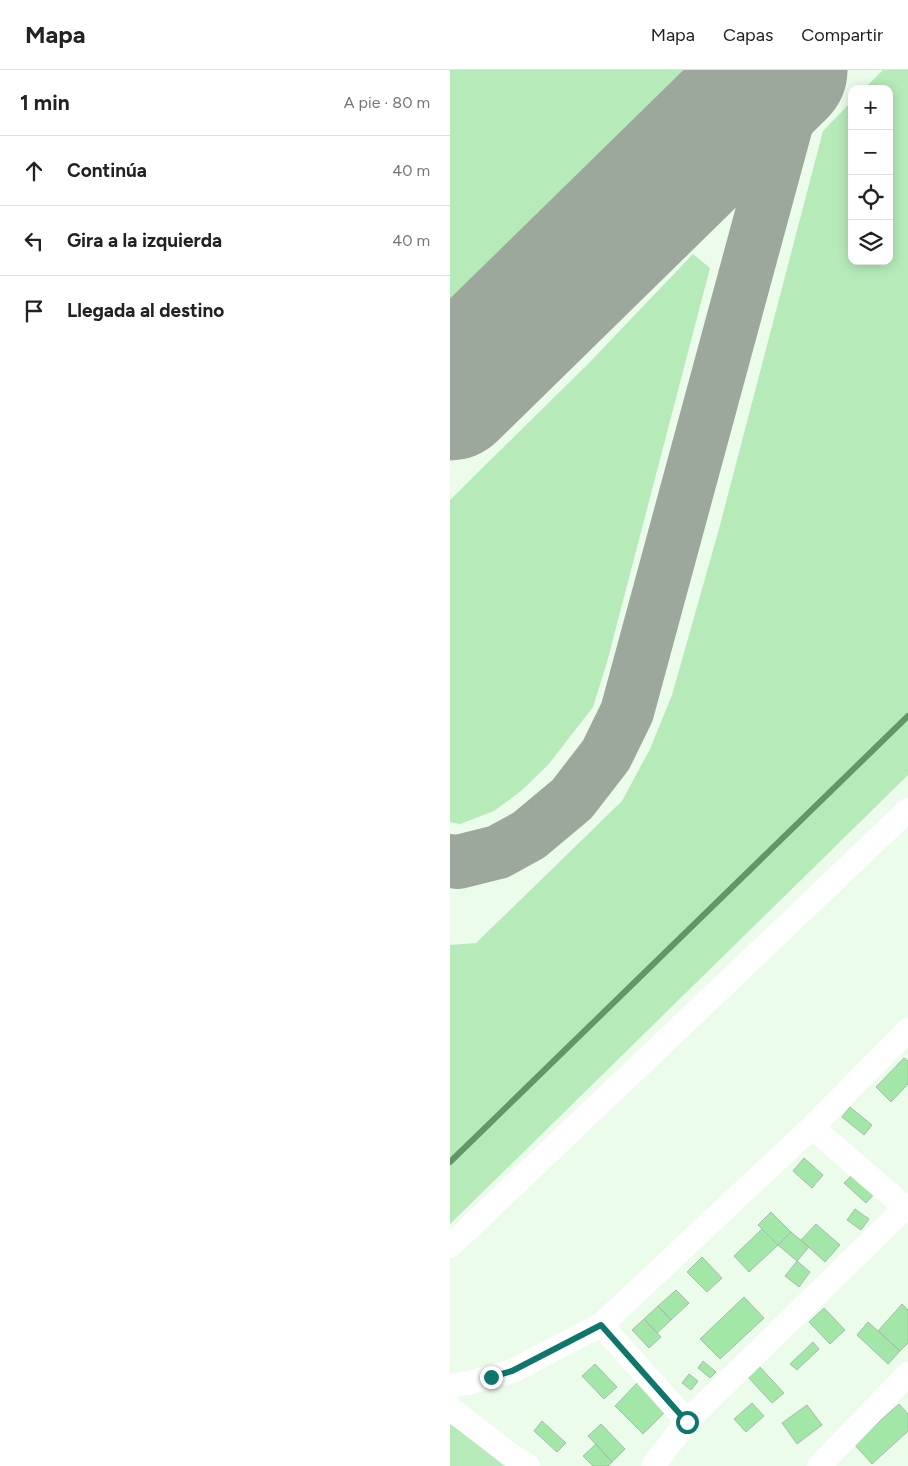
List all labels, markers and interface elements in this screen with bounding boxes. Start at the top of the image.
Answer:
text: Mapa [25,20,86,49]
text: Mapa [651,24,695,46]
text: Capas [723,24,773,46]
text: Compartir [801,24,883,46]
map controls [848,85,893,265]
button: + [848,85,893,130]
text: 1 min [20,90,70,115]
text: A pie · 80 m [344,93,430,112]
button: − [848,130,893,175]
icon: ahead [20,157,48,185]
text: Continúa [67,159,147,182]
text: 40 m [392,161,430,180]
button: locate [848,175,893,220]
button: layers [848,220,893,265]
icon: left [20,227,48,255]
text: Gira a la izquierda [67,229,222,252]
text: 40 m [392,231,430,250]
icon: arrive [20,297,48,325]
text: Llegada al destino [67,299,224,322]
route end [480,1366,503,1389]
route start [676,1411,699,1434]

